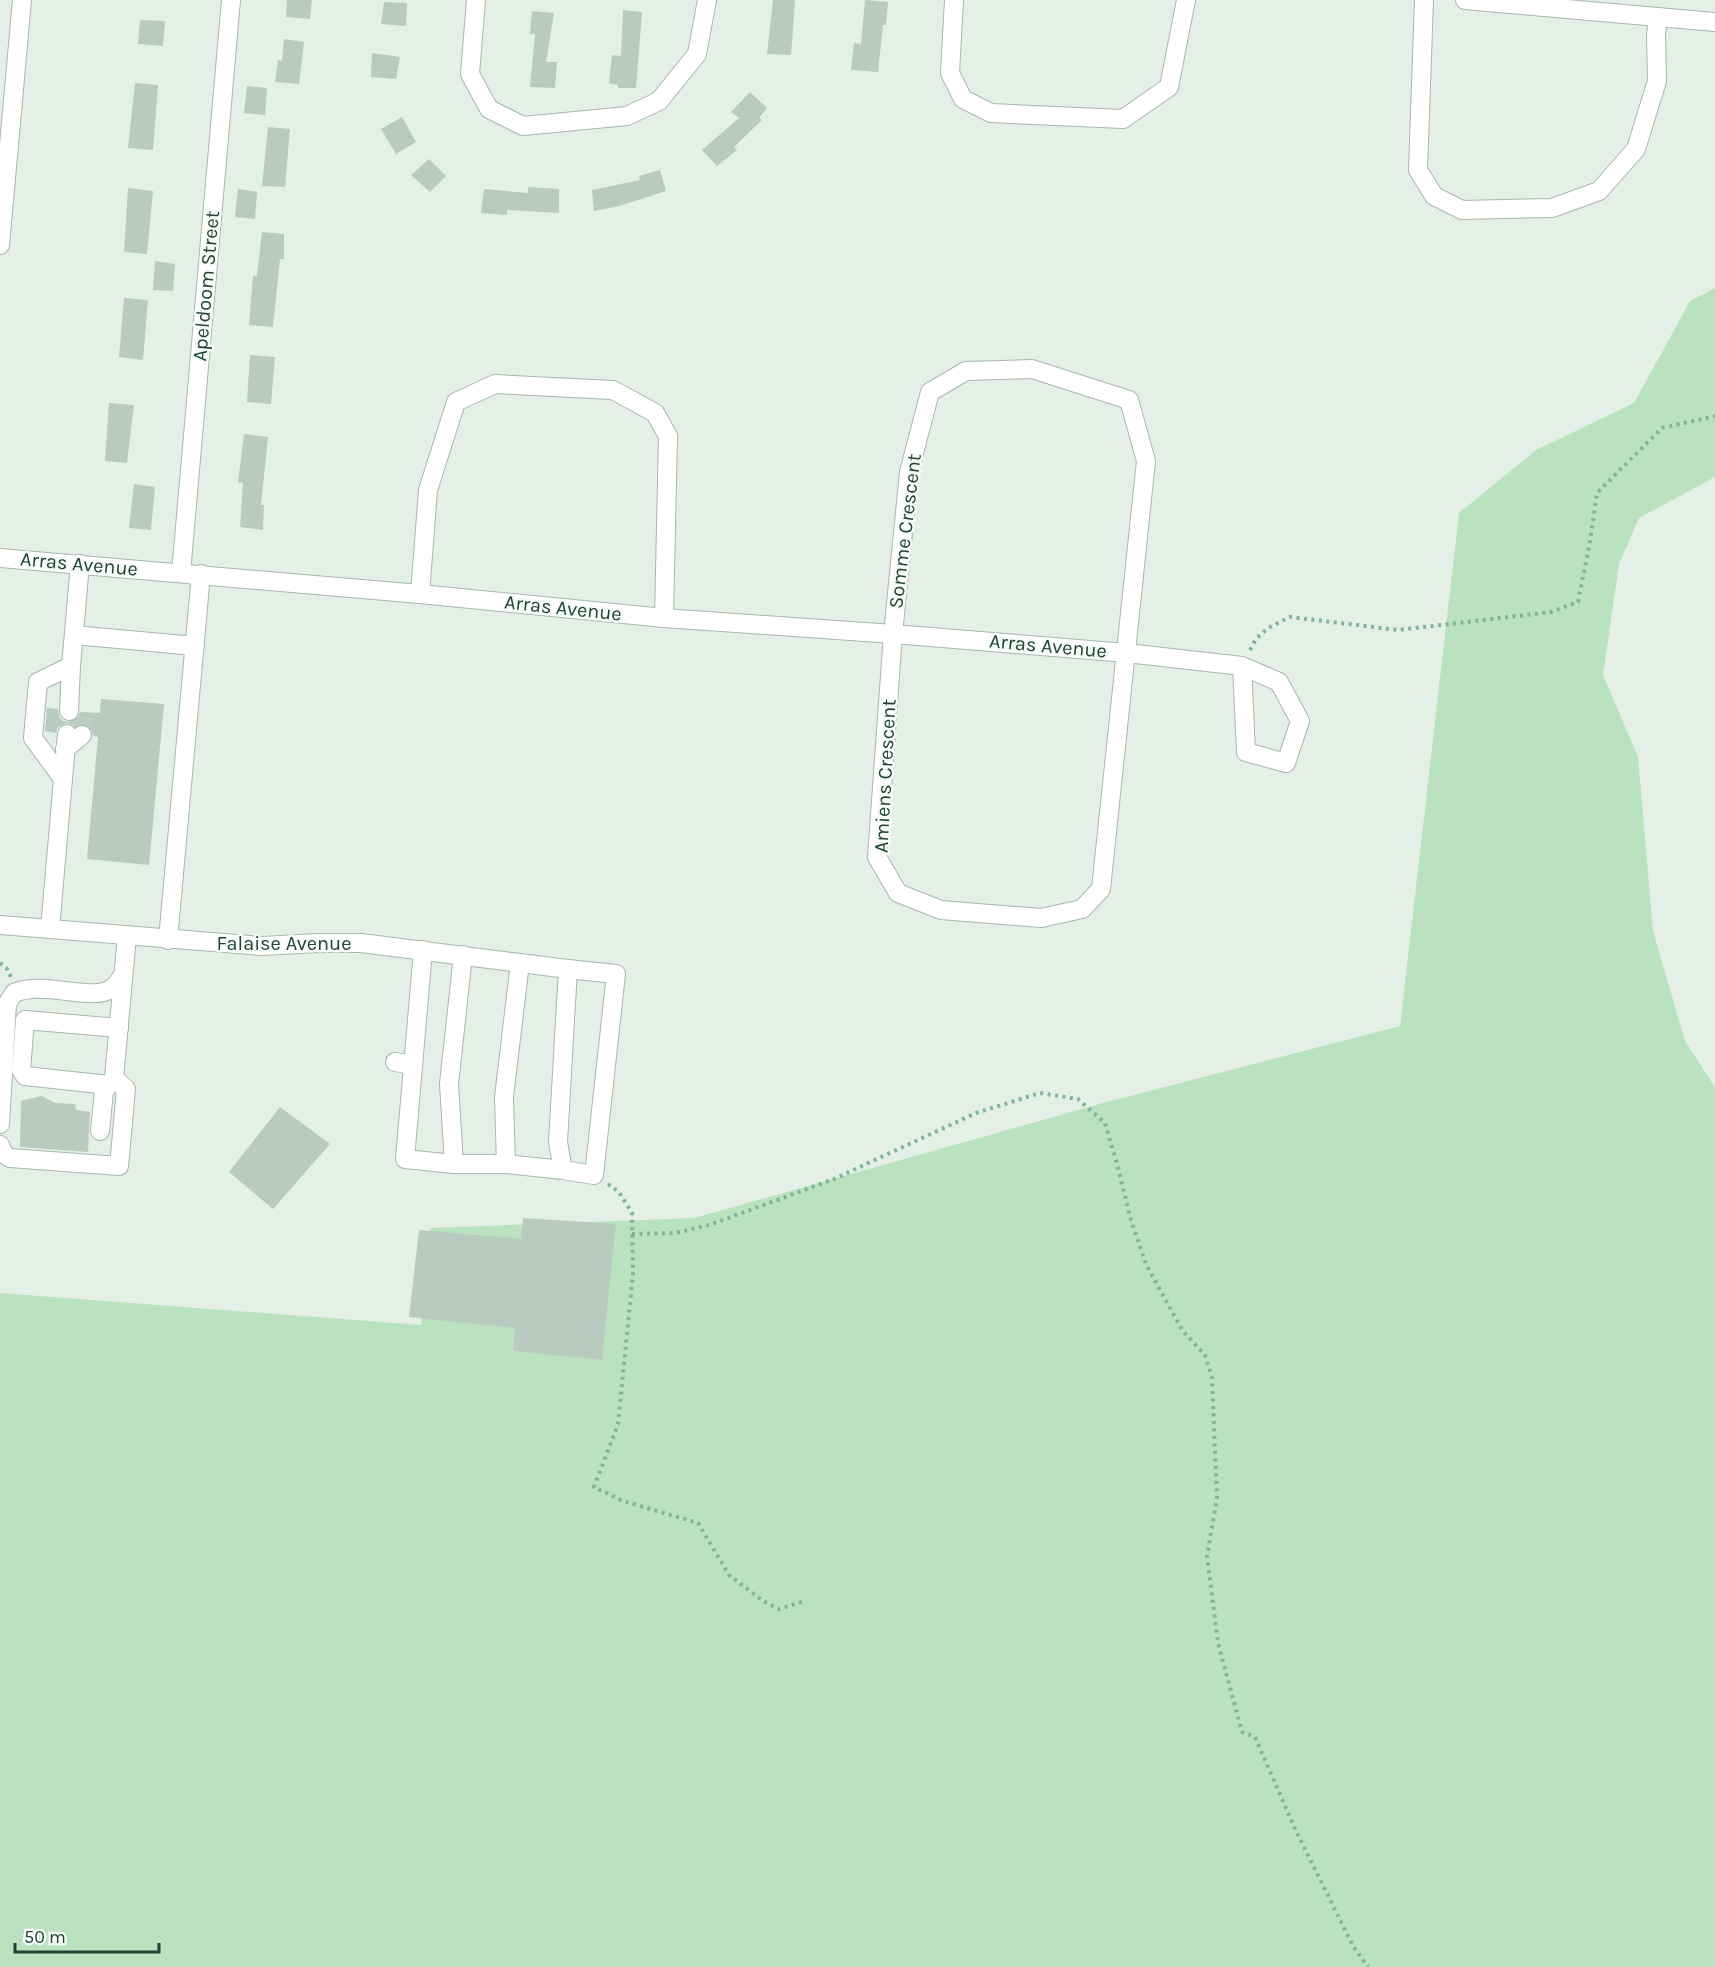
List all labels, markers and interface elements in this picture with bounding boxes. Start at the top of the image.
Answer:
street label: Apeldoom Street [188,209,224,362]
street label: Somme Crescent [884,452,926,610]
street label: Arras Avenue [19,547,139,581]
street label: Arras Avenue [503,590,623,626]
street label: Arras Avenue [988,629,1108,663]
street label: Amiens Crescent [869,698,901,854]
street label: Falaise Avenue [217,932,351,955]
scale bar [15,1916,159,1954]
text: 50 m [24,1926,66,1948]

